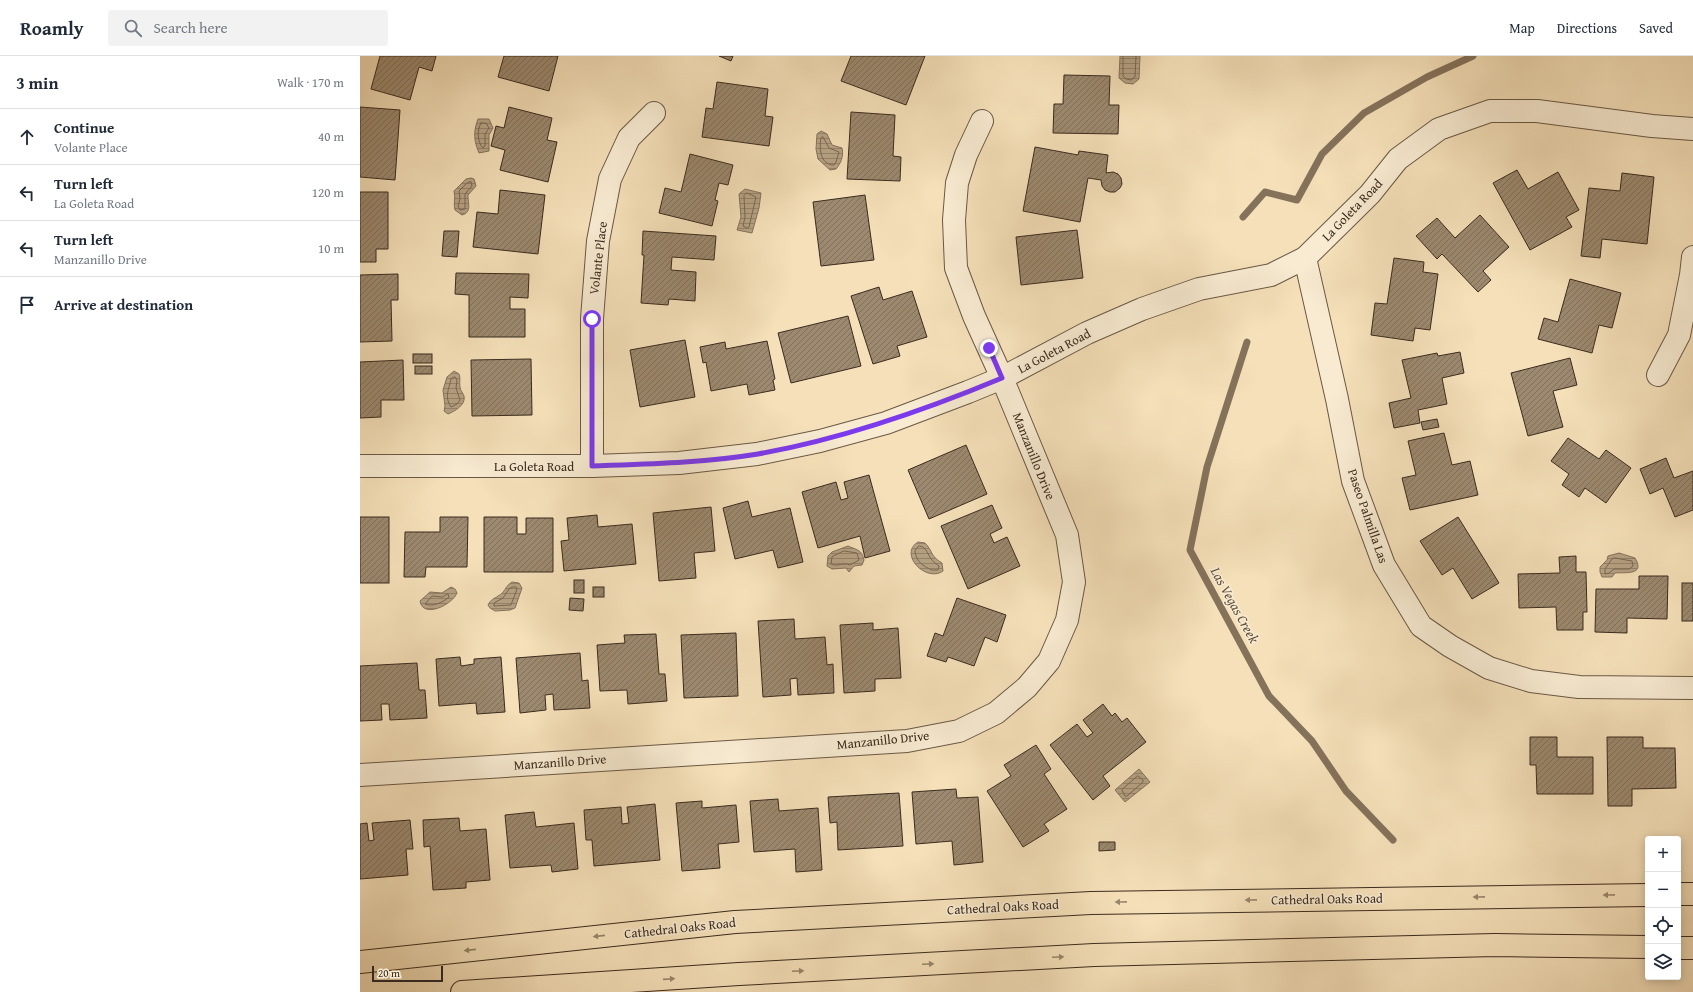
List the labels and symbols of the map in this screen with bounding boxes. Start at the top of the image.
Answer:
street label: La Goleta Road [1317,175,1387,245]
street label: Volante Place [584,220,612,296]
route start [583,310,601,328]
street label: La Goleta Road [1014,324,1094,378]
route end [980,339,998,357]
street label: Manzanillo Drive [1008,409,1060,503]
street label: La Goleta Road [494,457,574,476]
street label: Paseo Palmilla Las [1343,466,1393,566]
water label: Las Vegas Creek [1205,562,1264,647]
street label: Manzanillo Drive [836,726,930,754]
street label: Manzanillo Drive [513,749,607,775]
street label: Cathedral Oaks Road [1271,889,1383,909]
one-way arrow [1602,892,1615,898]
one-way arrow [1472,894,1485,900]
street label: Cathedral Oaks Road [947,895,1059,919]
one-way arrow [1245,897,1257,904]
one-way arrow [1114,899,1127,905]
street label: Cathedral Oaks Road [623,913,737,943]
one-way arrow [593,933,605,939]
one-way arrow [464,947,476,953]
one-way arrow [1052,954,1064,961]
one-way arrow [922,961,934,968]
scale bar [372,964,443,983]
one-way arrow [792,968,804,975]
one-way arrow [663,975,675,982]

